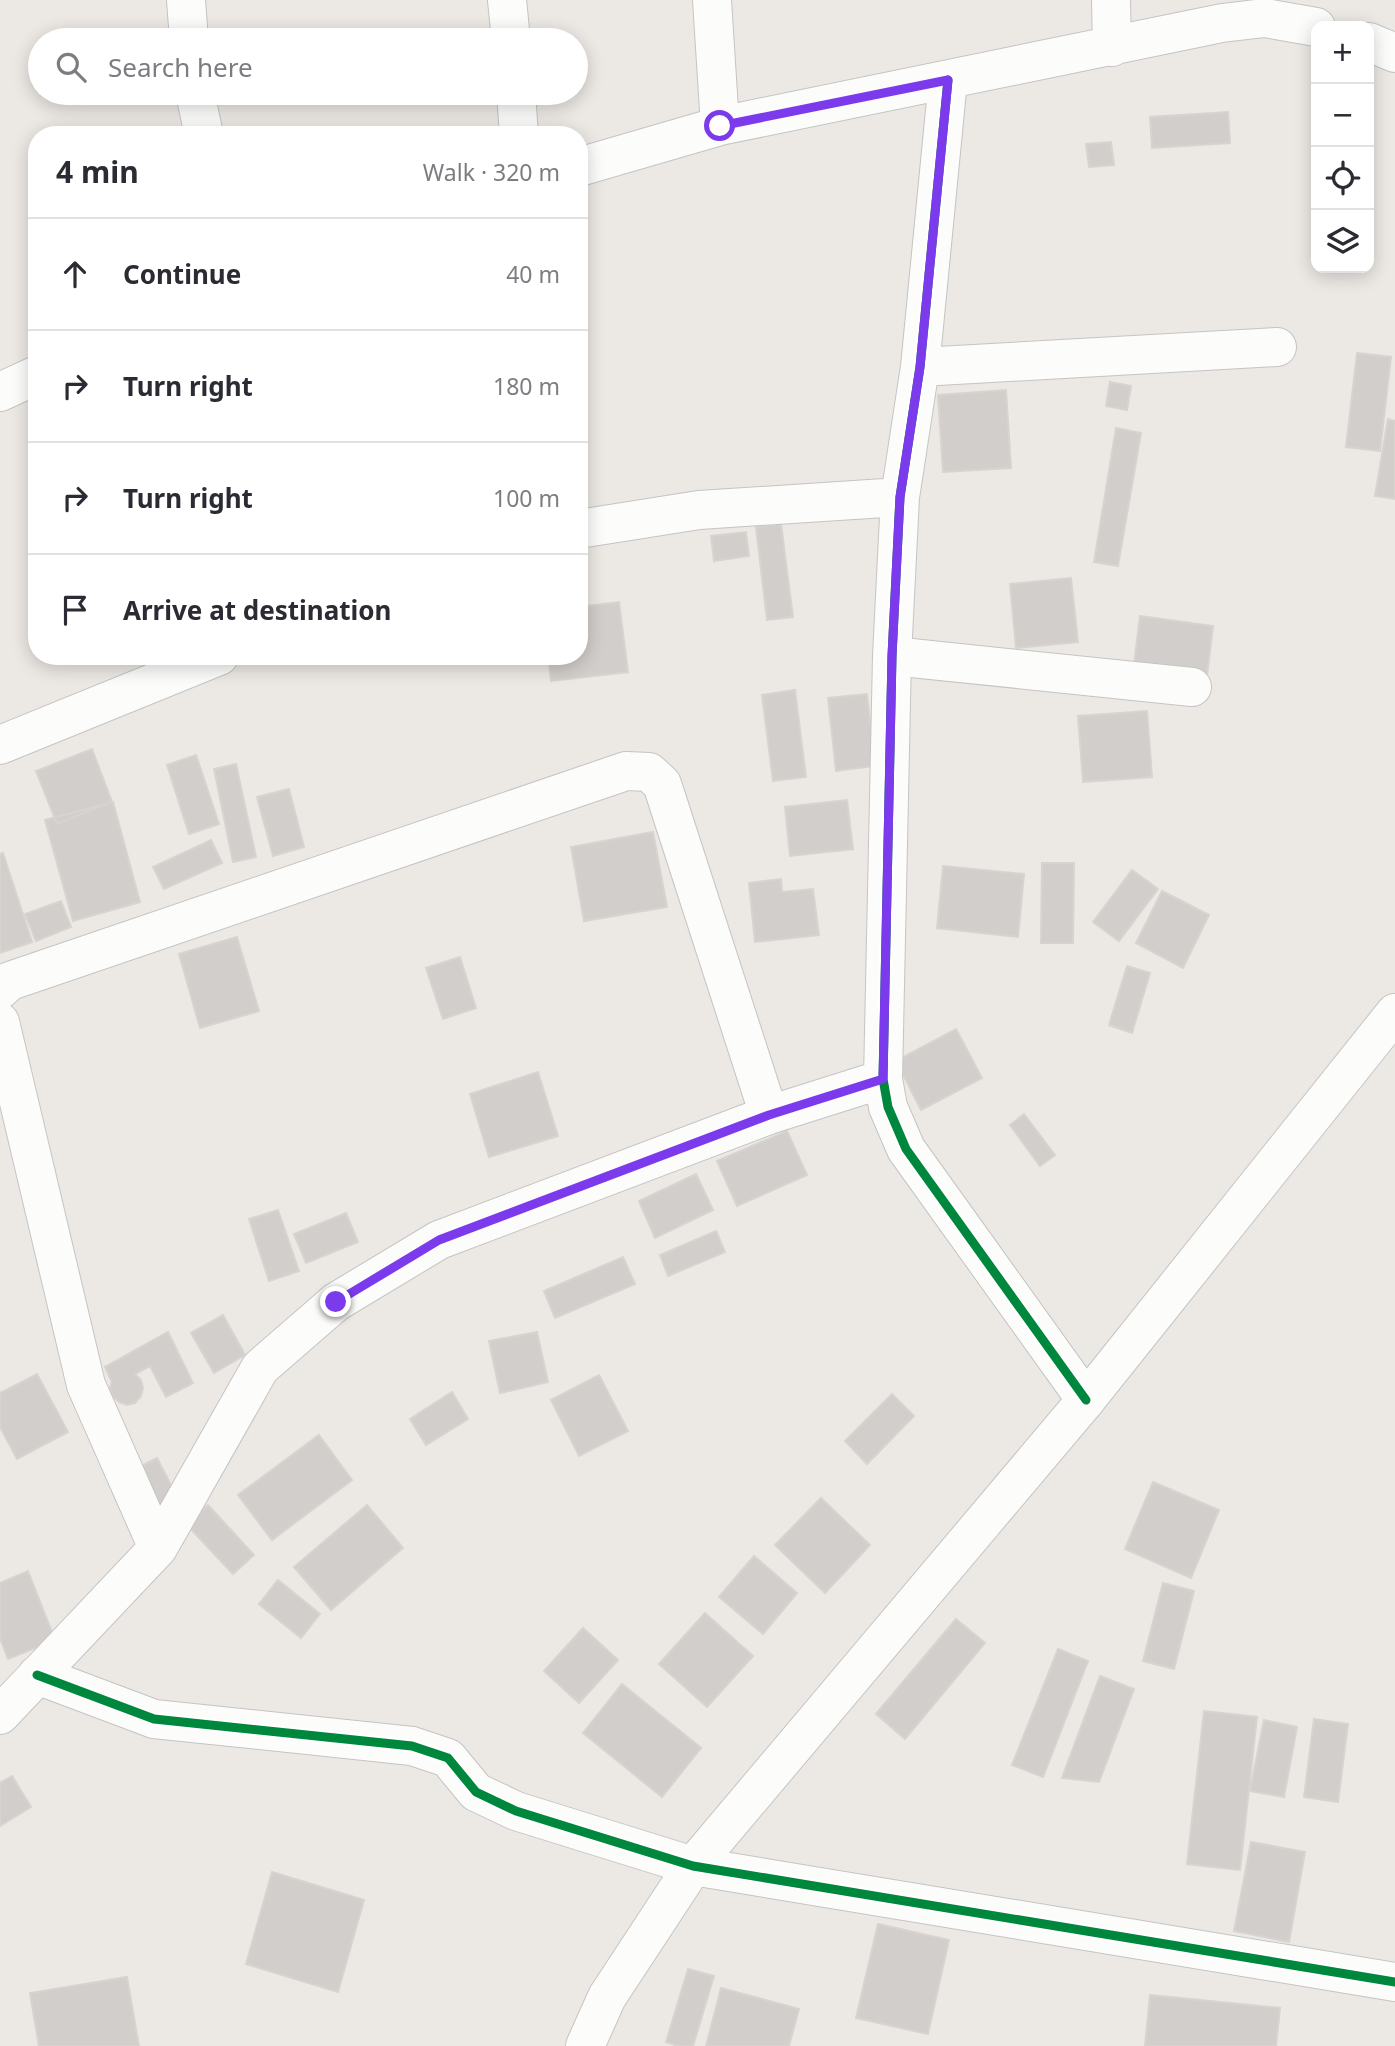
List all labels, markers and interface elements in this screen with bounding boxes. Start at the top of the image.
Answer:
map controls [1311,21,1374,273]
button: + [1311,21,1374,84]
search box [28,28,588,105]
icon: search [52,48,90,86]
text: Search here [108,49,253,85]
button: − [1311,84,1374,147]
route start [704,110,735,141]
button: locate [1311,147,1374,210]
text: 4 min [56,151,139,192]
text: Walk · 320 m [423,156,560,188]
button: layers [1311,210,1374,273]
icon: ahead [56,255,94,293]
text: Continue [123,256,241,292]
text: 40 m [506,258,560,290]
icon: right [56,367,94,405]
text: Turn right [123,368,253,404]
text: 180 m [493,370,560,402]
icon: right [56,479,94,517]
text: Turn right [123,480,253,516]
text: 100 m [493,482,560,514]
icon: arrive [56,591,94,629]
text: Arrive at destination [123,592,392,628]
route end [320,1286,351,1317]

